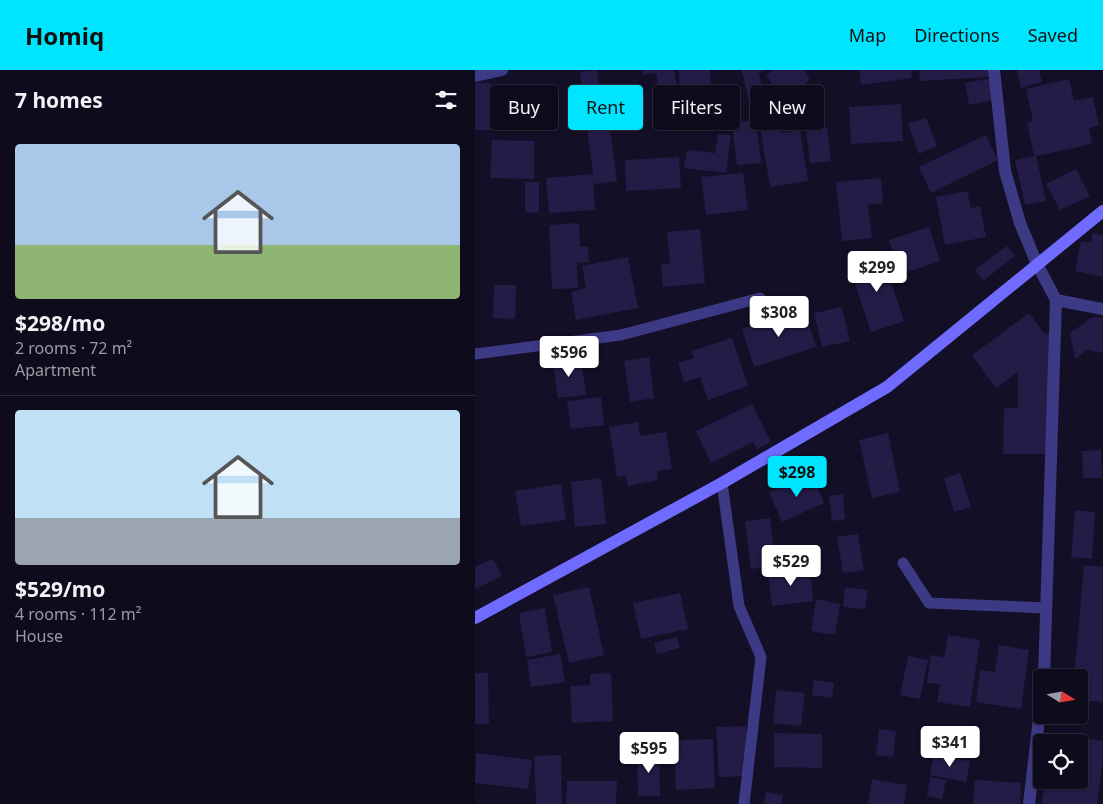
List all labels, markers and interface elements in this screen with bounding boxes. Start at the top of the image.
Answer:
text: Homiq [25,19,104,52]
text: Map [849,23,886,47]
text: Directions [914,23,1000,47]
text: Saved [1028,23,1078,47]
chip: Buy [490,85,558,130]
chip: Rent [568,85,643,130]
chip: Filters [653,85,740,130]
chip: New [750,85,824,130]
text: 7 homes [15,86,103,114]
icon: filters [432,86,460,114]
icon: home [193,177,283,267]
pin: $299 [847,250,907,293]
text: $299 [859,256,895,278]
pin: $308 [749,296,809,338]
text: $308 [761,301,797,323]
text: $298/mo [15,309,105,337]
pin: $596 [539,336,599,378]
text: 2 rooms · 72 m² [15,337,132,359]
text: $596 [551,341,587,363]
text: Apartment [15,359,96,381]
icon: home [193,442,283,532]
pin: $298 [767,456,827,498]
text: $298 [779,461,815,483]
pin: $529 [761,544,821,587]
text: $529 [773,550,809,572]
text: $529/mo [15,575,105,603]
text: 4 rooms · 112 m² [15,603,141,625]
text: House [15,625,63,647]
north arrow [1033,669,1087,724]
map controls [1033,669,1088,789]
pin: $341 [920,726,980,768]
text: $341 [932,731,968,753]
pin: $595 [619,732,679,774]
button: locate [1033,734,1088,789]
text: $595 [631,737,667,759]

